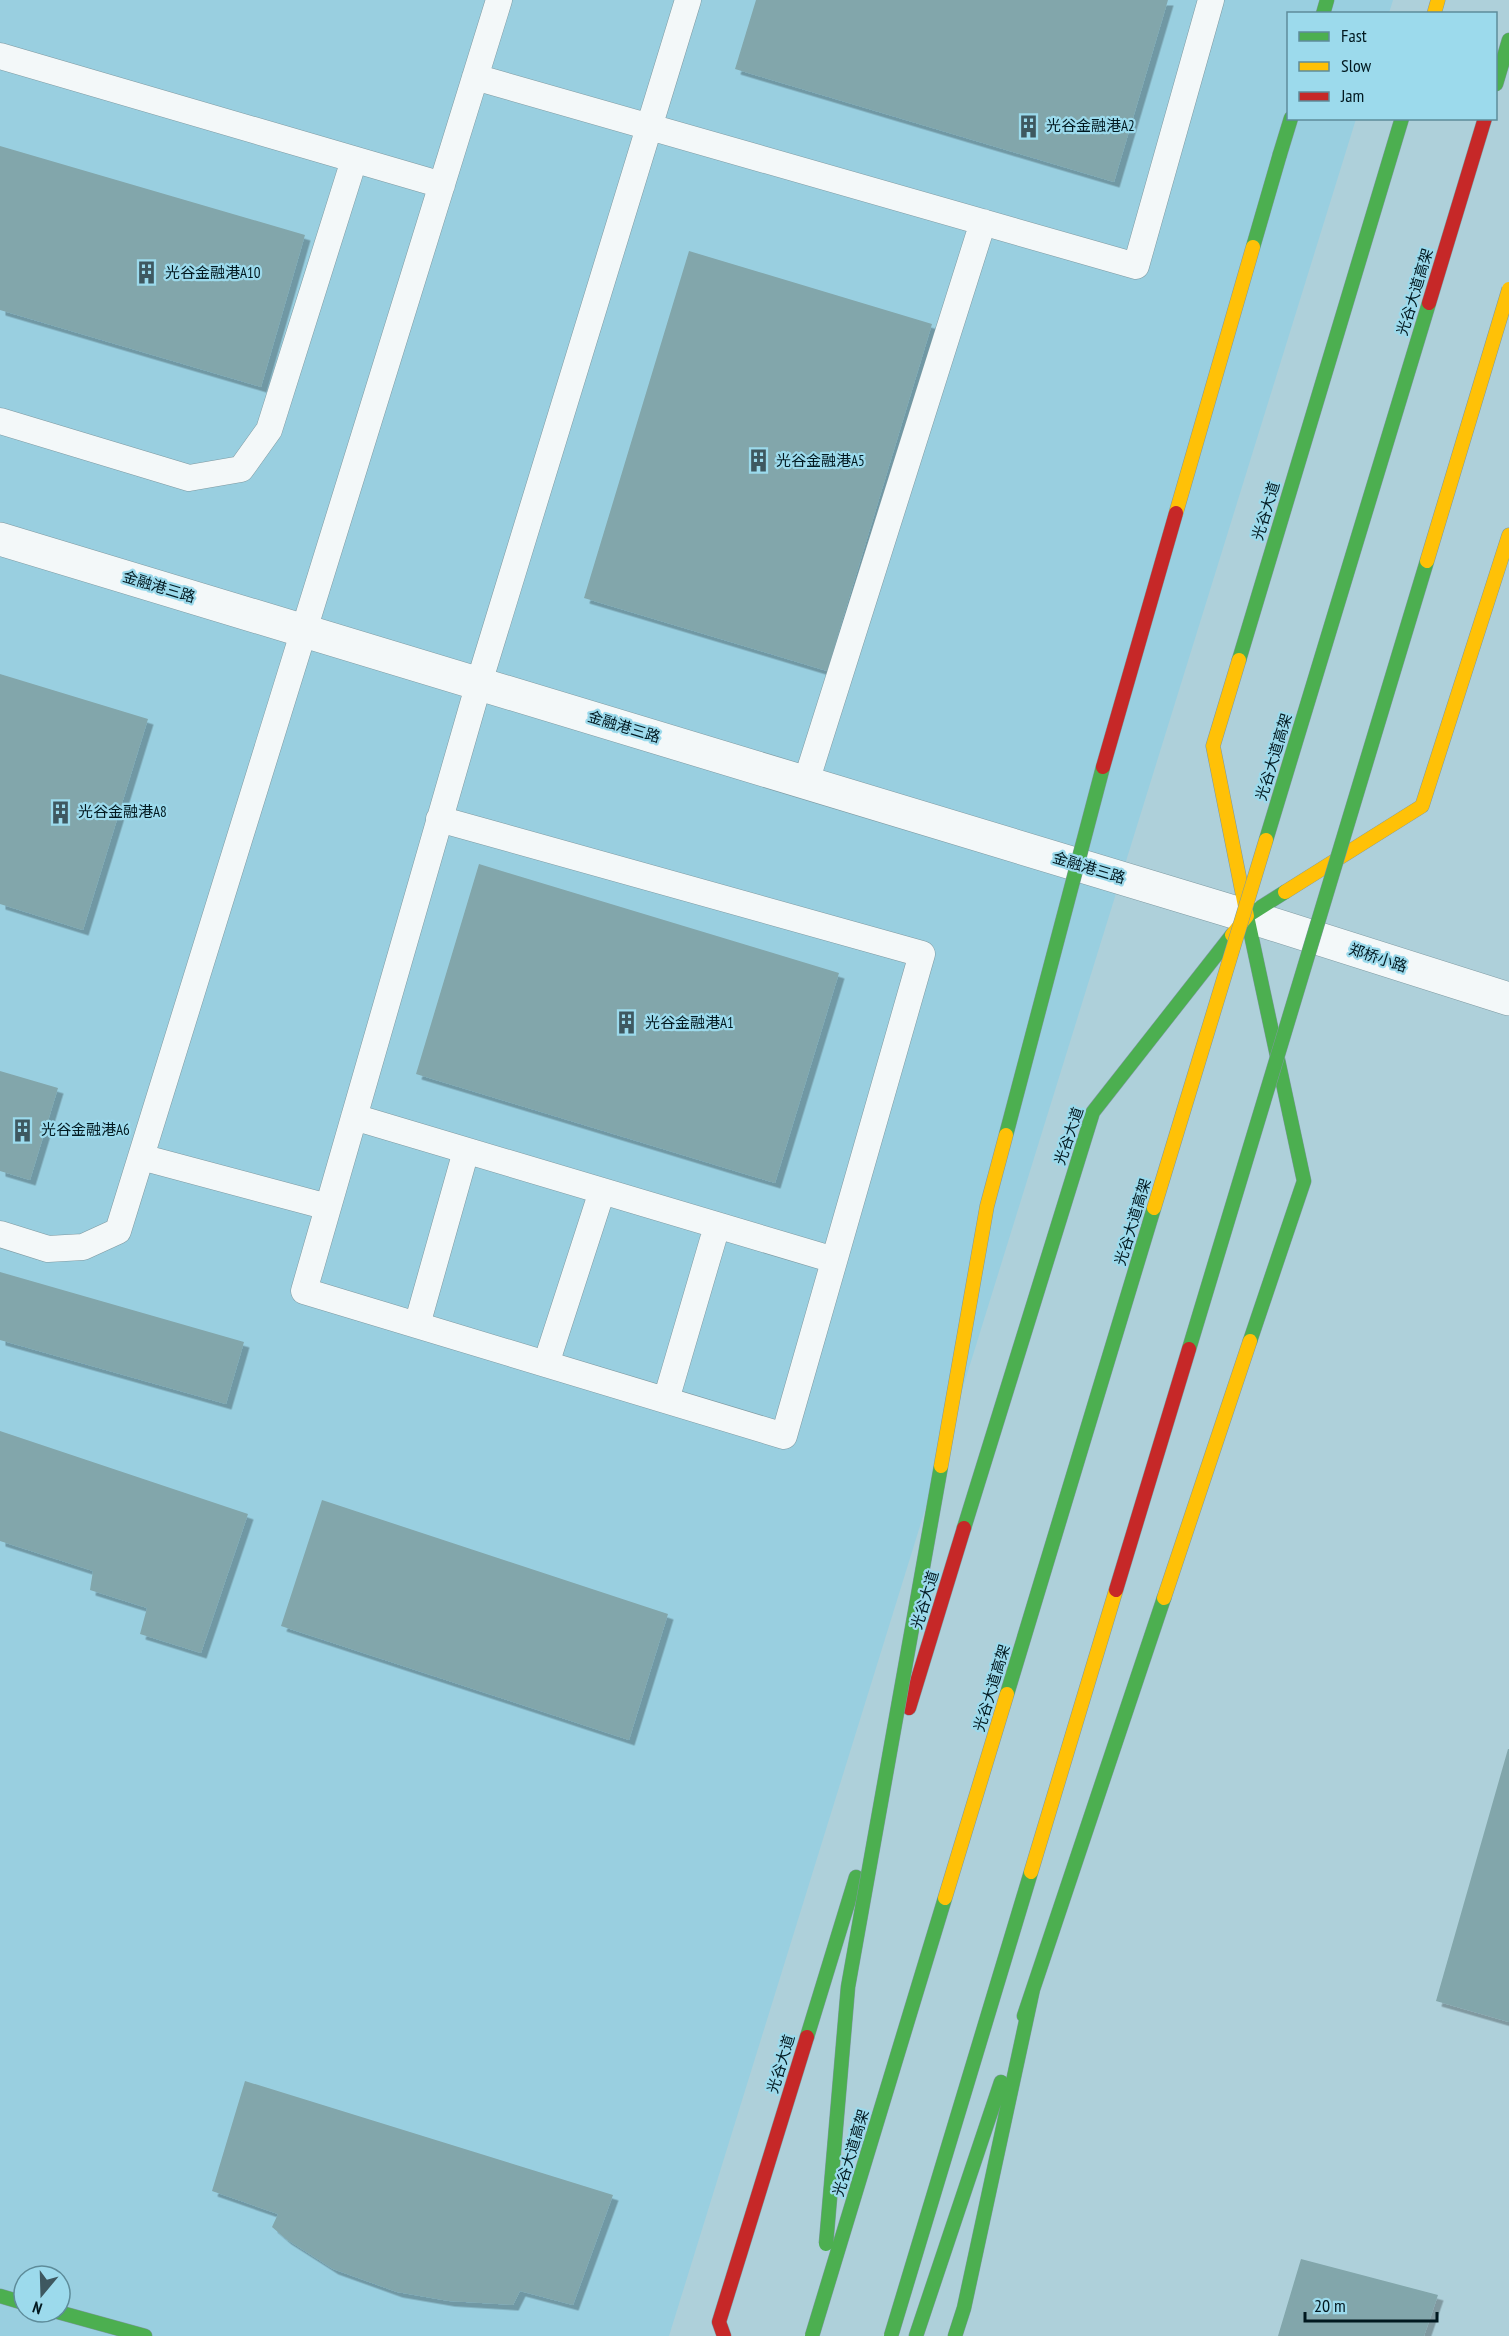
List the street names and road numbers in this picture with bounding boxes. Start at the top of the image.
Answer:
street label: 光谷大道高架 [1392,246,1437,338]
street label: 光谷大道 [1248,479,1283,542]
street label: 金融港三路 [120,566,198,607]
street label: 金融港三路 [585,706,663,747]
street label: 光谷大道高架 [1251,711,1296,803]
street label: 金融港三路 [1050,847,1128,888]
street label: 郑桥小路 [1347,939,1410,976]
street label: 光谷大道 [1050,1104,1087,1167]
street label: 光谷大道高架 [1110,1176,1155,1268]
street label: 光谷大道 [907,1568,942,1631]
street label: 光谷大道高架 [969,1642,1014,1734]
street label: 光谷大道 [763,2032,798,2095]
street label: 光谷大道高架 [828,2107,873,2199]

